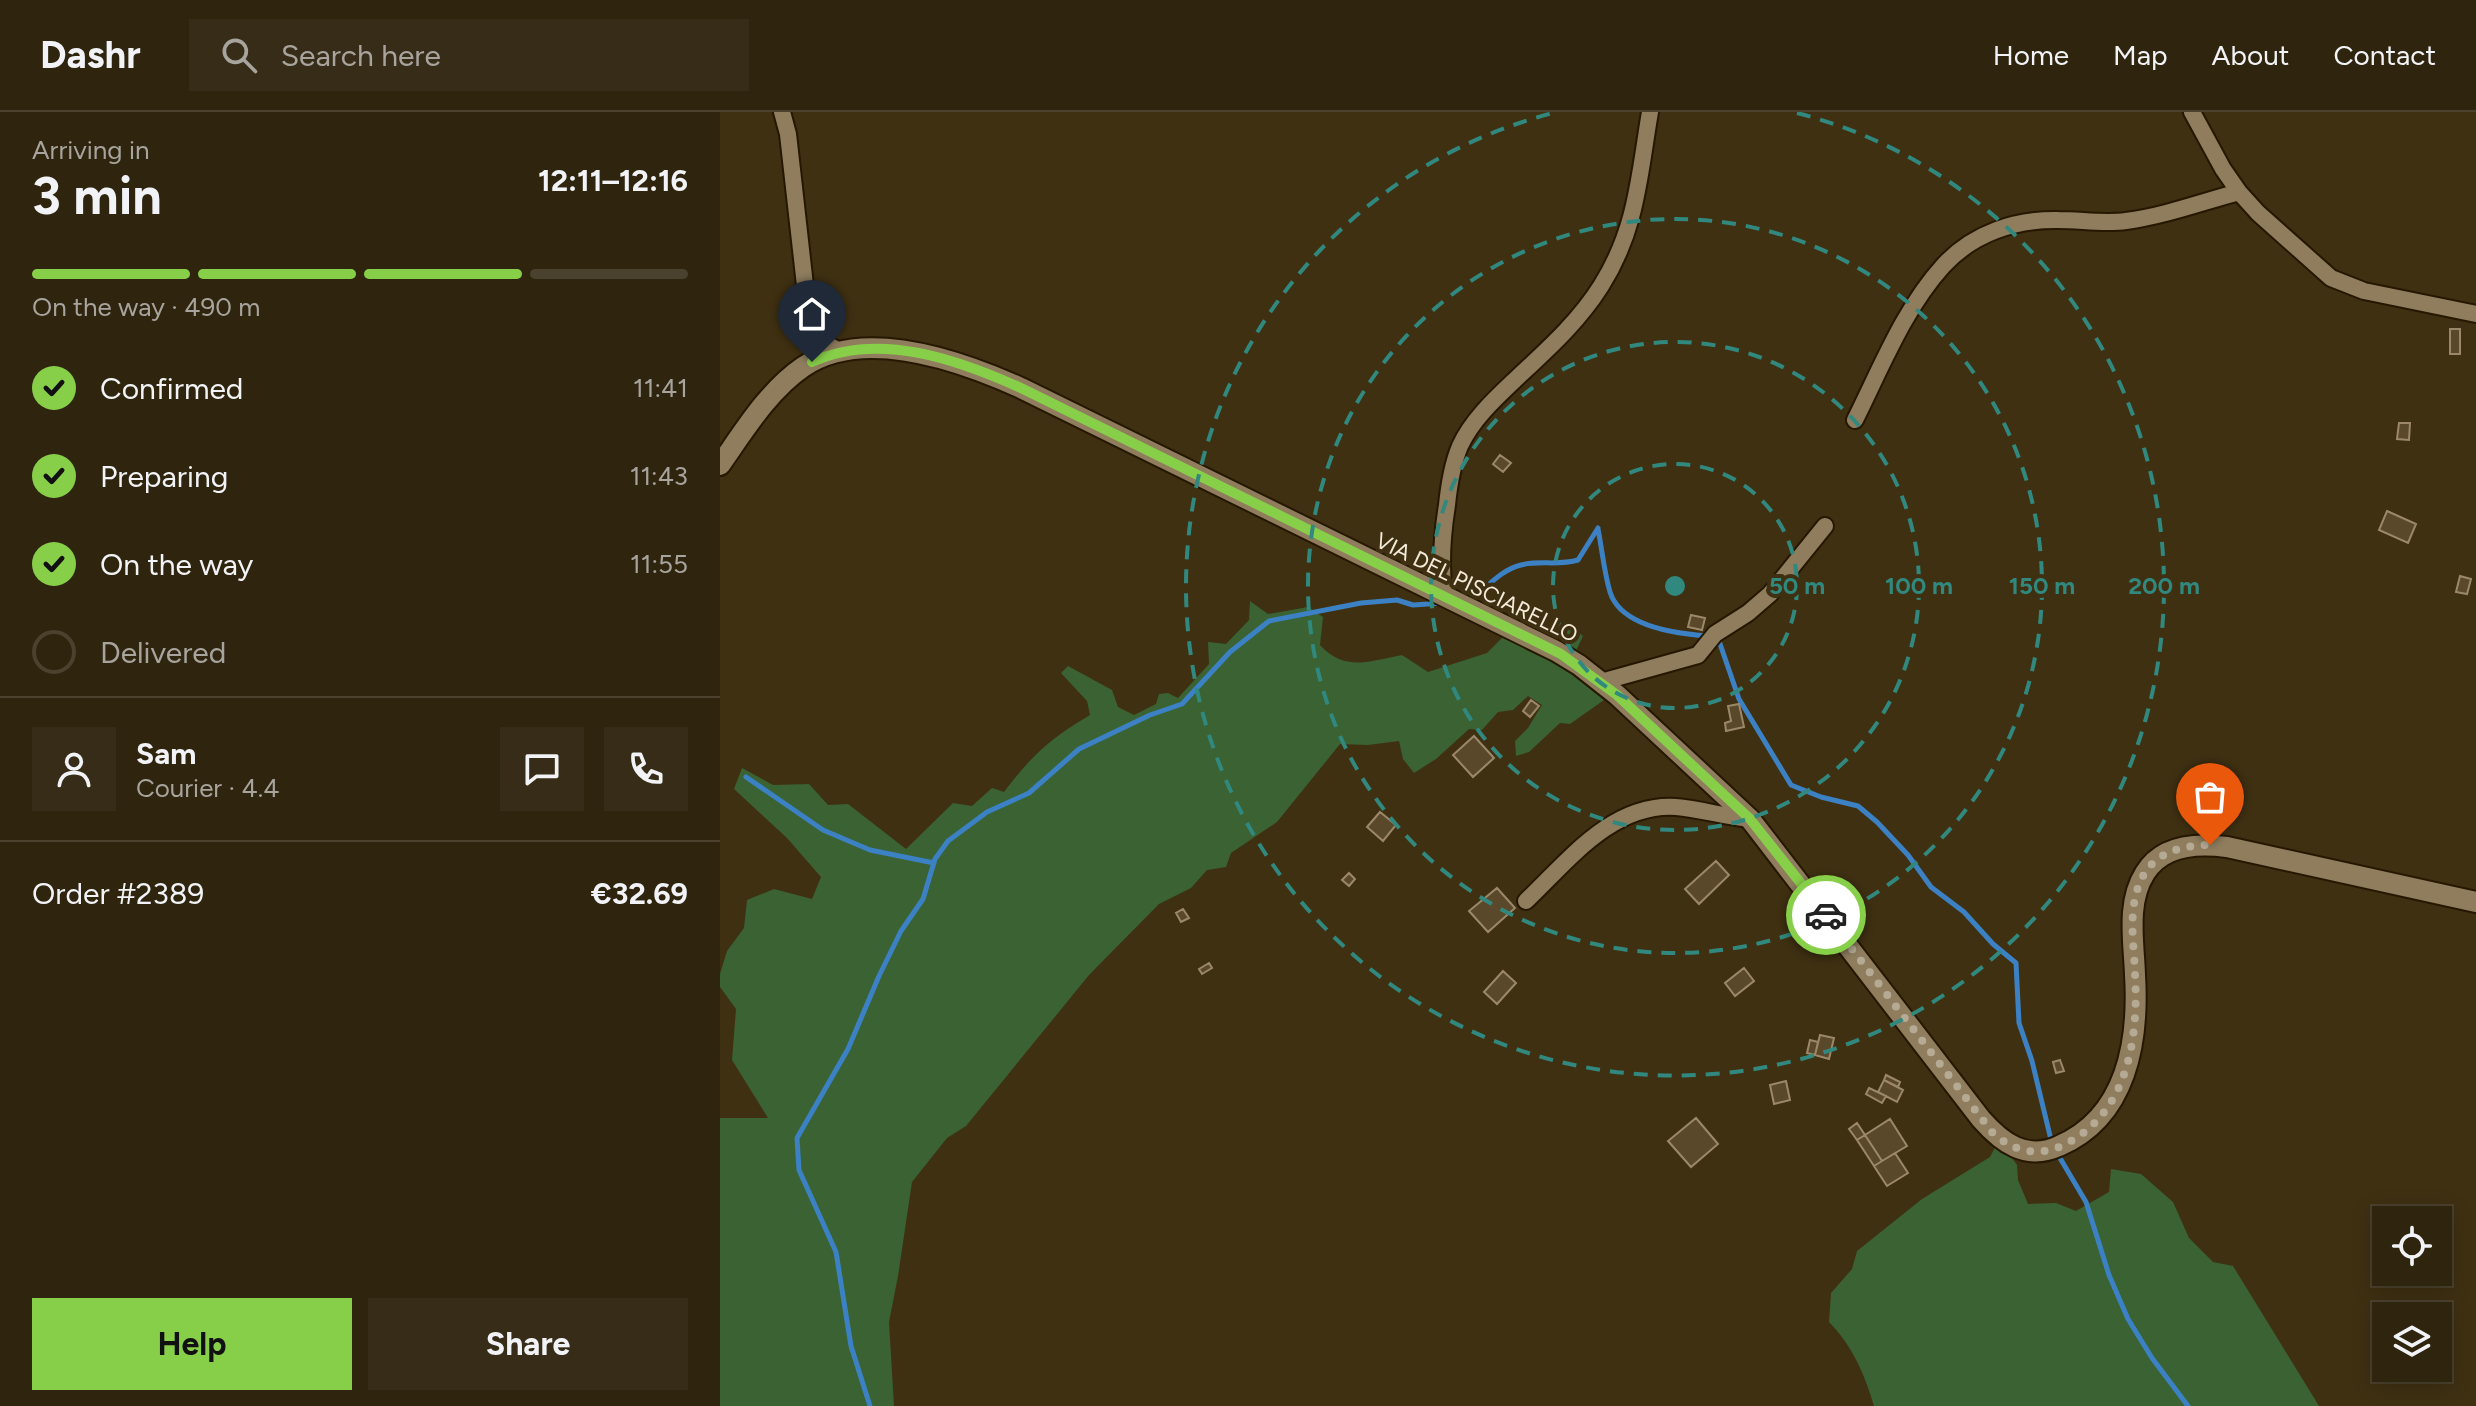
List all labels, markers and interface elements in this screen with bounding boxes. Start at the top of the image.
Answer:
search box [189,19,749,91]
text: Dashr [40,32,141,78]
icon: search [217,33,261,77]
text: Search here [281,37,441,74]
text: Home [1993,38,2069,72]
text: Map [2113,38,2168,72]
text: About [2212,38,2289,72]
text: Contact [2333,38,2436,72]
text: Arriving in [32,134,150,166]
text: 12:11–12:16 [538,162,688,199]
text: 3 min [32,165,162,227]
pin [778,280,846,362]
text: On the way · 490 m [32,291,260,323]
icon: home [790,292,834,336]
icon: check [32,366,76,410]
text: Confirmed [100,370,243,407]
text: 11:41 [633,372,688,404]
icon: check [32,454,76,498]
text: Preparing [100,458,228,495]
text: 11:43 [630,460,688,492]
street label: VIA DEL PISCIARELLO [1371,527,1582,648]
icon: check [32,542,76,586]
text: On the way [100,546,253,583]
text: 11:55 [630,548,688,580]
text: 50 m [1769,571,1825,600]
text: 100 m [1885,571,1953,600]
text: 150 m [2009,571,2075,600]
text: 200 m [2128,571,2200,600]
centre of rings [1661,572,1689,600]
text: Delivered [100,634,226,671]
button: person [32,727,116,811]
button: chat [500,727,584,811]
button: phone [604,727,688,811]
text: Sam [136,735,196,772]
pin [2176,763,2244,845]
text: Courier · 4.4 [136,772,279,804]
icon: bag [2188,775,2232,819]
text: Order #2389 [32,875,204,912]
text: €32.69 [591,875,688,912]
courier [1786,875,1866,955]
icon: car [1804,893,1848,937]
map controls [2372,1206,2452,1382]
button: locate [2372,1206,2452,1286]
button: Help [32,1298,352,1390]
button: Share [368,1298,688,1390]
button: layers [2372,1302,2452,1382]

